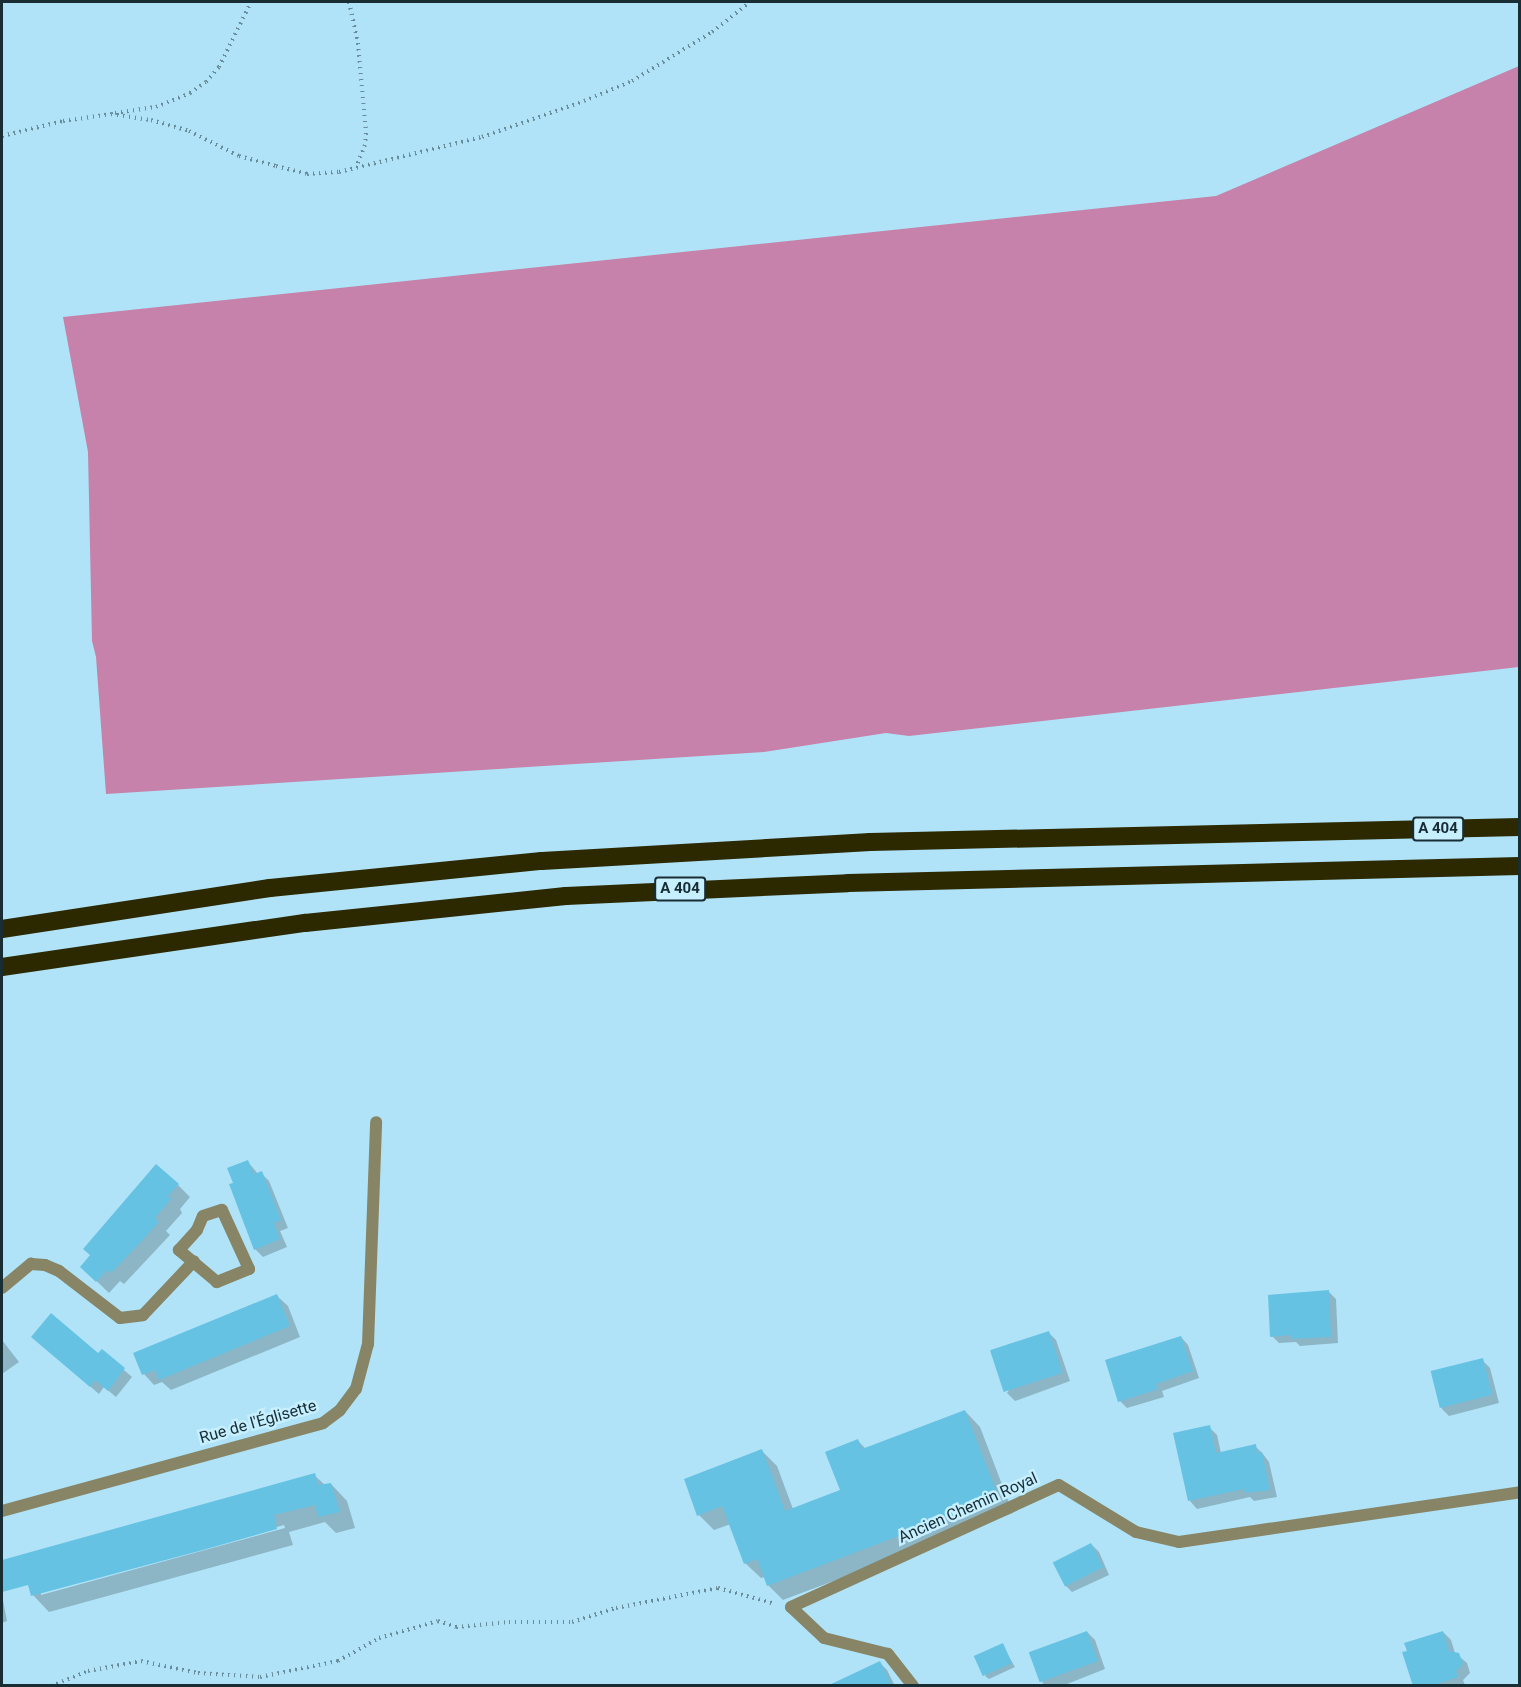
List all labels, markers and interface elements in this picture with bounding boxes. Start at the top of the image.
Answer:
road number: A 404 [1411,817,1465,841]
road number: A 404 [653,877,707,901]
street label: Rue de l'Églisette [197,1396,319,1448]
street label: Ancien Chemin Royal [895,1469,1041,1547]

